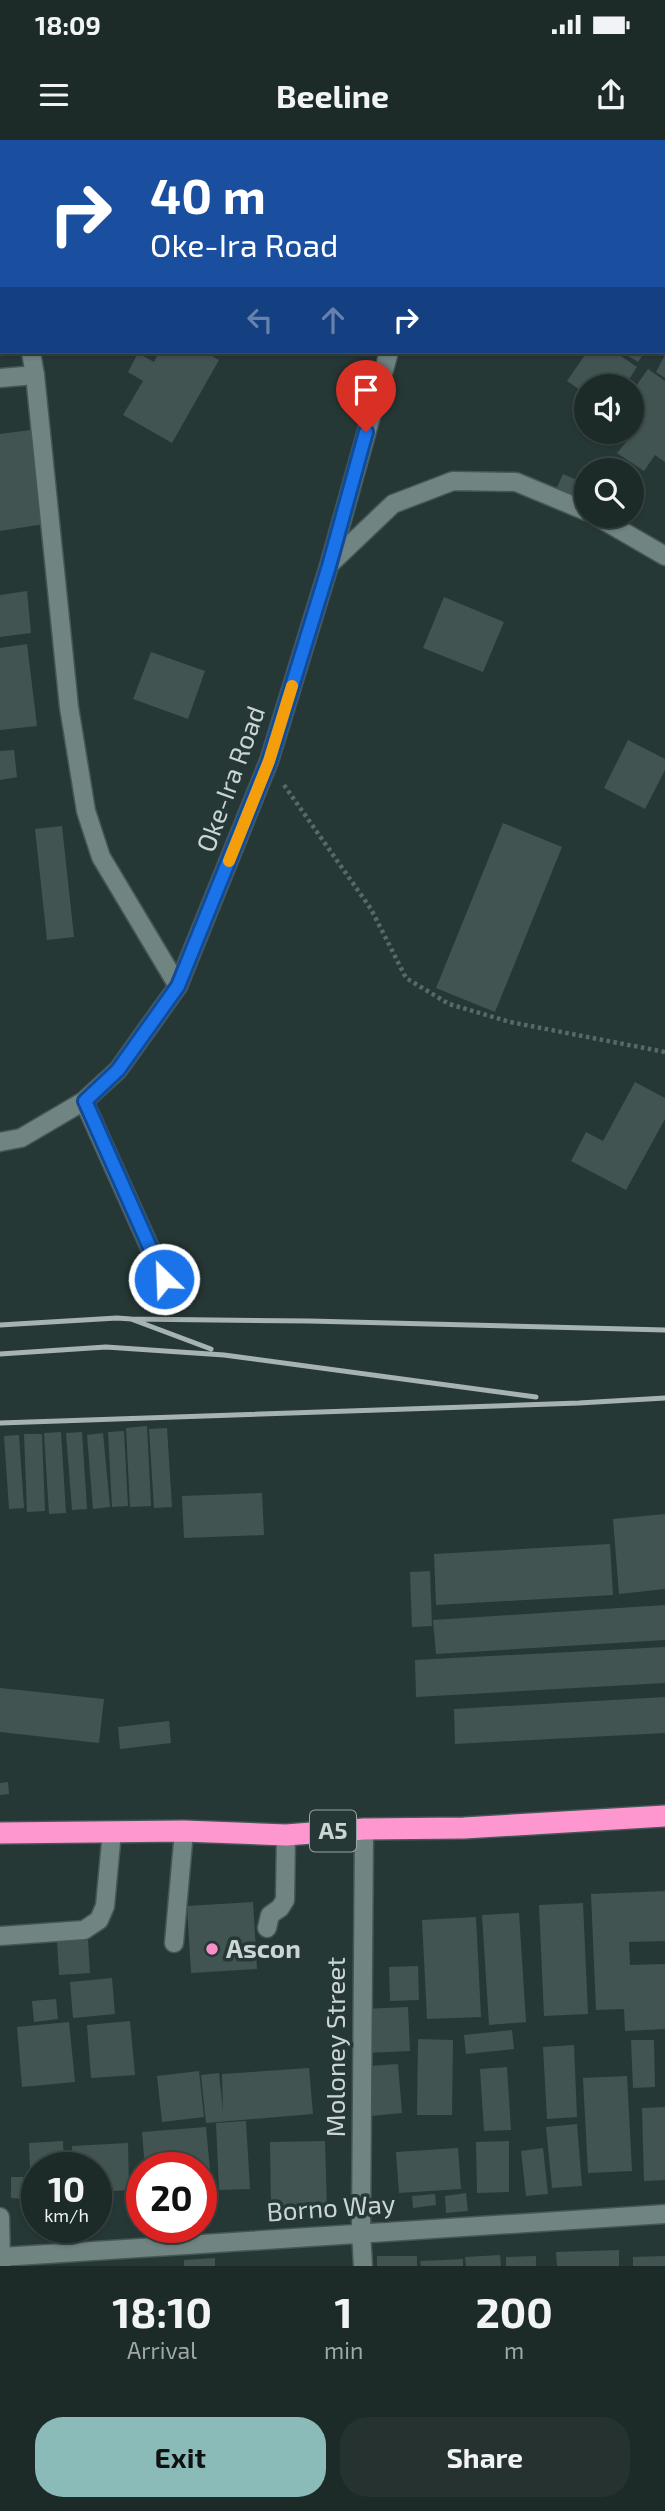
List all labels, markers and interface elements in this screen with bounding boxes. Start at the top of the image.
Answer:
text: 18:09 [35,9,101,40]
icon: menu [35,76,73,114]
text: Beeline [276,76,389,114]
icon: share [592,76,630,114]
text: 40 m [150,165,266,224]
icon: right [35,168,126,259]
text: Oke-Ira Road [150,225,338,263]
icon: left [241,301,279,339]
icon: ahead [314,301,352,339]
icon: right [387,301,425,339]
pin [336,360,396,432]
icon: arrive [347,371,385,409]
map controls [574,374,644,528]
button: sound [574,374,644,444]
button: search [574,458,644,528]
street label: Oke-Ira Road [189,701,270,856]
position arrow [127,1242,201,1316]
road number: A5 [310,1811,356,1852]
place label: Ascon [226,1932,301,1963]
marker: Ascon [204,1941,220,1957]
street label: Moloney Street [319,1957,350,2137]
speed limit sign: 20 [126,2152,217,2243]
text: 10 [48,2167,85,2209]
street label: Borno Way [265,2187,397,2226]
text: km/h [44,2204,89,2226]
text: 18:10 [112,2286,212,2336]
text: 1 [335,2286,353,2336]
text: 200 [475,2286,553,2336]
text: Arrival [127,2336,197,2364]
text: min [324,2336,363,2364]
text: m [504,2336,524,2364]
button: Exit [35,2417,326,2497]
button: Share [340,2417,630,2497]

